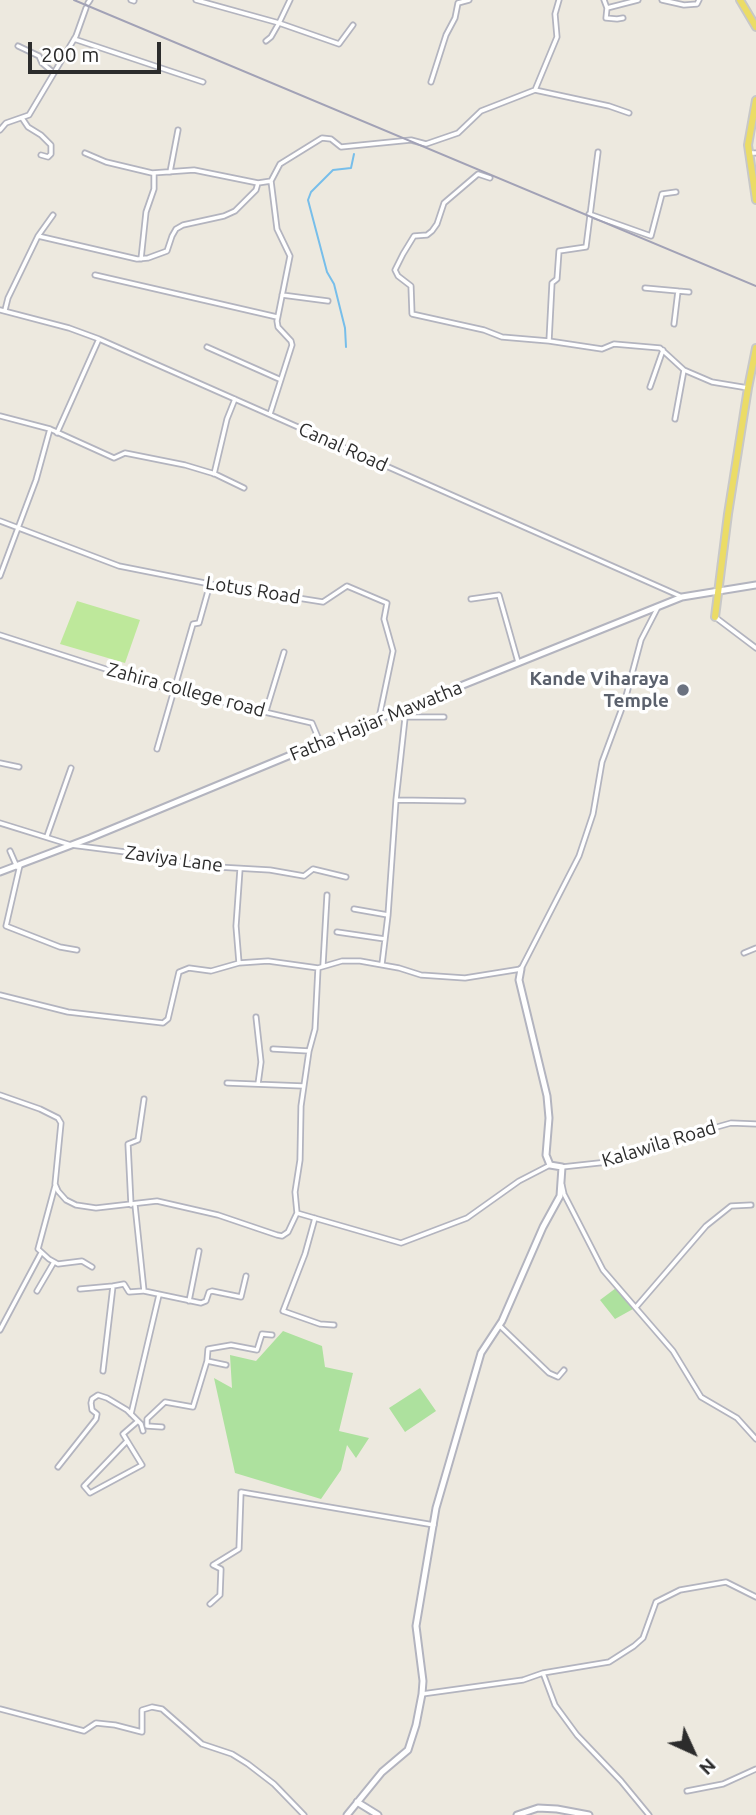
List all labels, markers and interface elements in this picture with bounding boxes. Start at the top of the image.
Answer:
scale bar [32,28,164,72]
text: 200 m [41,42,99,66]
street label: Canal Road [295,417,391,477]
street label: Lotus Road [204,571,302,609]
street label: Zahira college road [105,658,267,722]
place label: Kande Viharaya Temple [530,668,669,712]
street label: Fatha Hajiar Mawatha [286,676,466,766]
marker: Kande Viharaya Temple [675,682,691,698]
street label: Zaviya Lane [124,841,224,877]
street label: Kalawila Road [599,1116,719,1172]
north arrow [658,1717,728,1787]
text: N [695,1754,721,1780]

